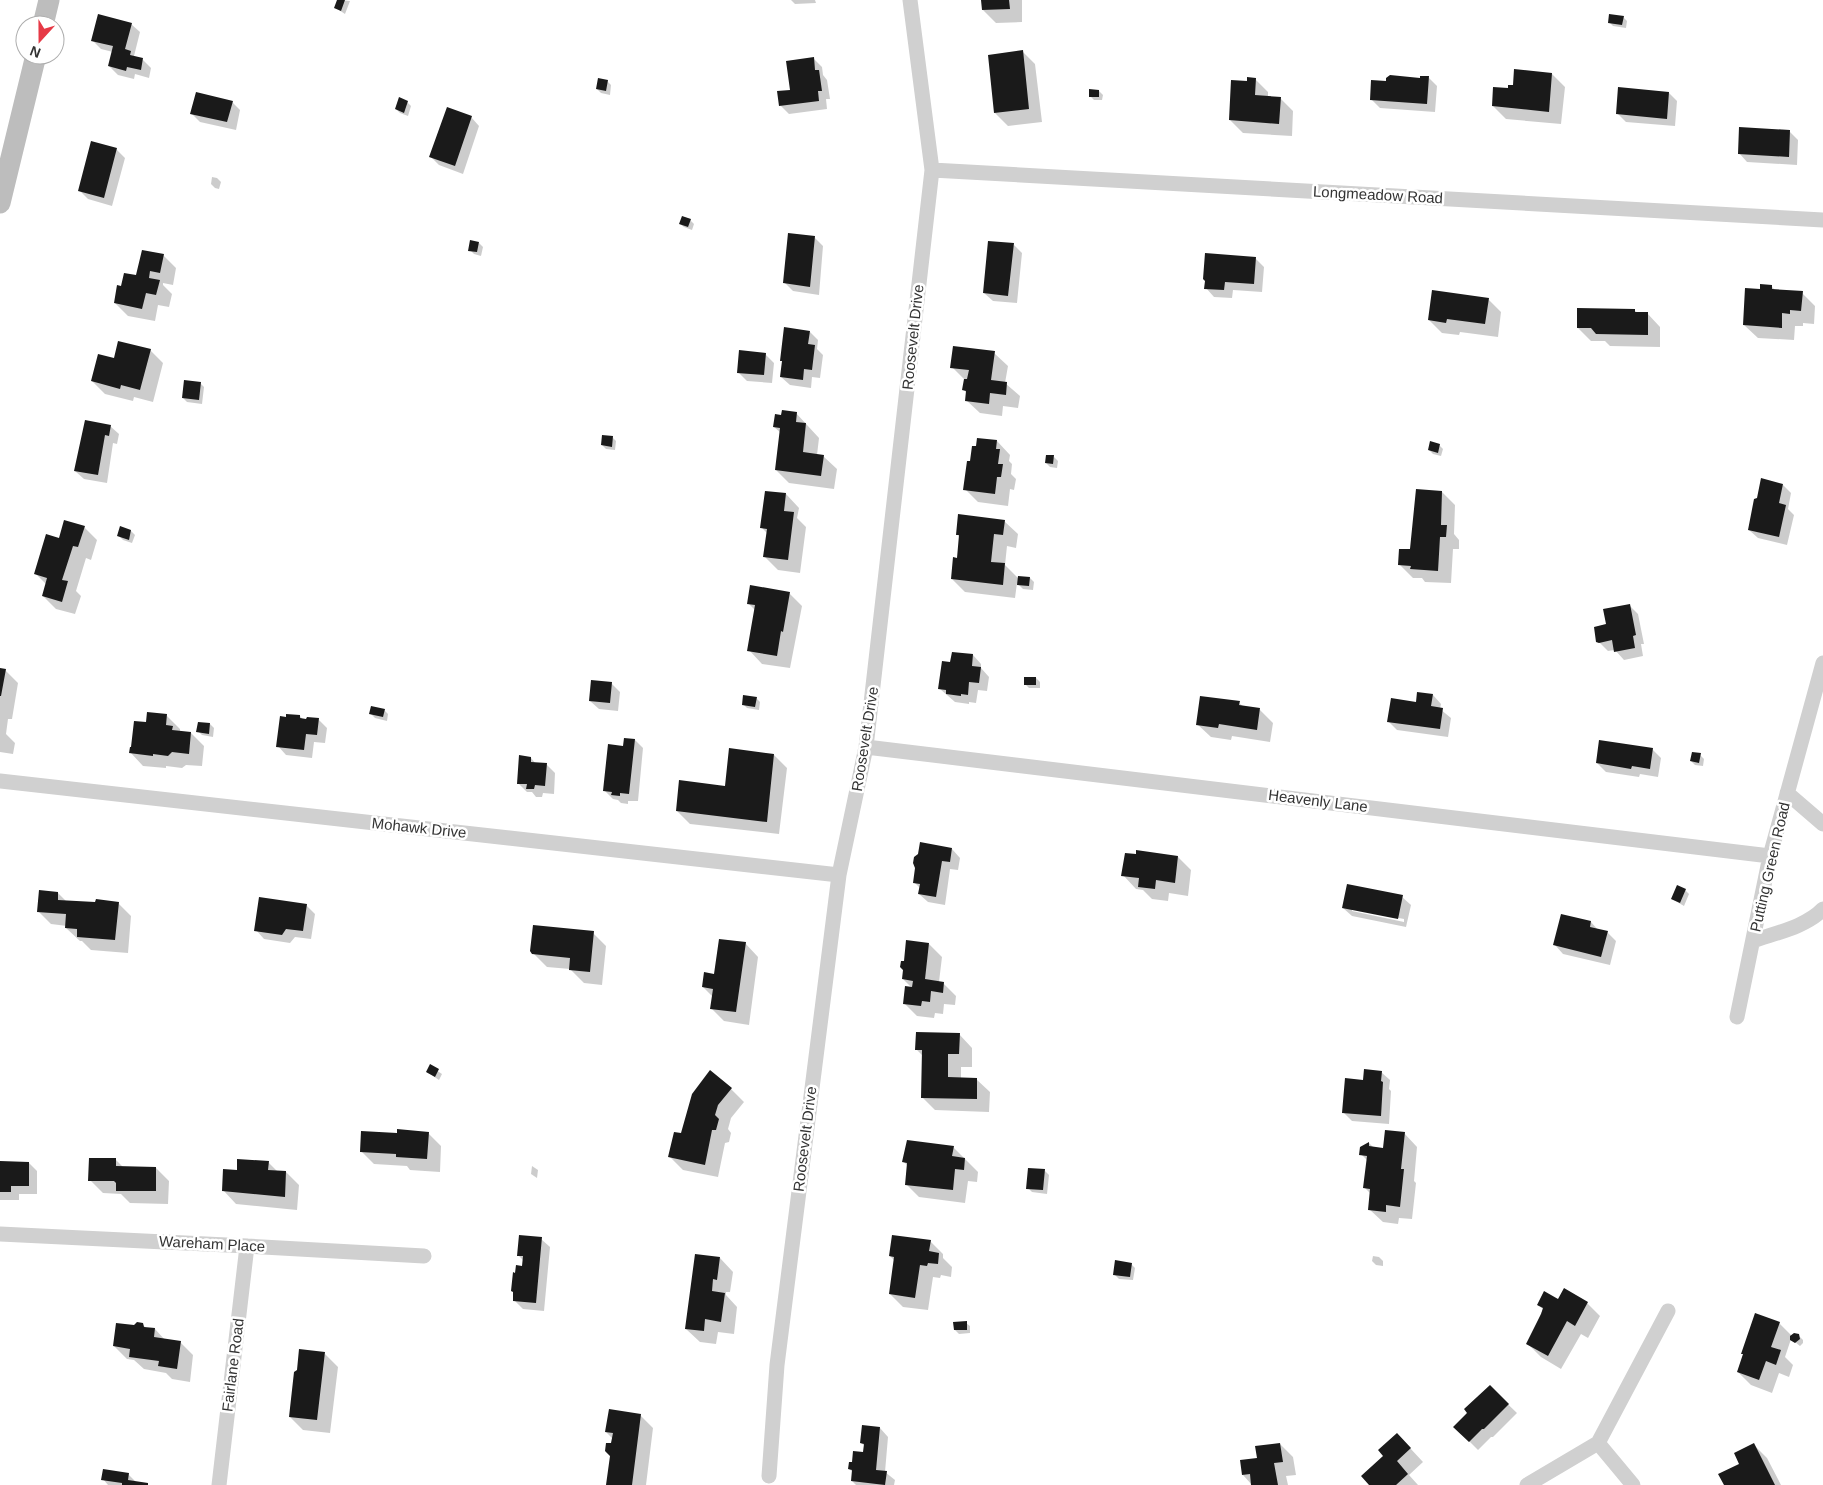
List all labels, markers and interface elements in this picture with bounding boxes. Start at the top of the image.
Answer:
north arrow [15,15,65,65]
text: N [28,43,43,61]
street label: Longmeadow Road [1313,183,1443,206]
street label: Roosevelt Drive [899,283,926,390]
street label: Roosevelt Drive [848,685,881,793]
street label: Heavenly Lane [1267,786,1369,815]
street label: Putting Green Road [1746,800,1793,933]
street label: Mohawk Drive [371,814,467,841]
street label: Roosevelt Drive [790,1085,819,1193]
street label: Wareham Place [159,1232,265,1255]
street label: Fairlane Road [218,1317,247,1413]

